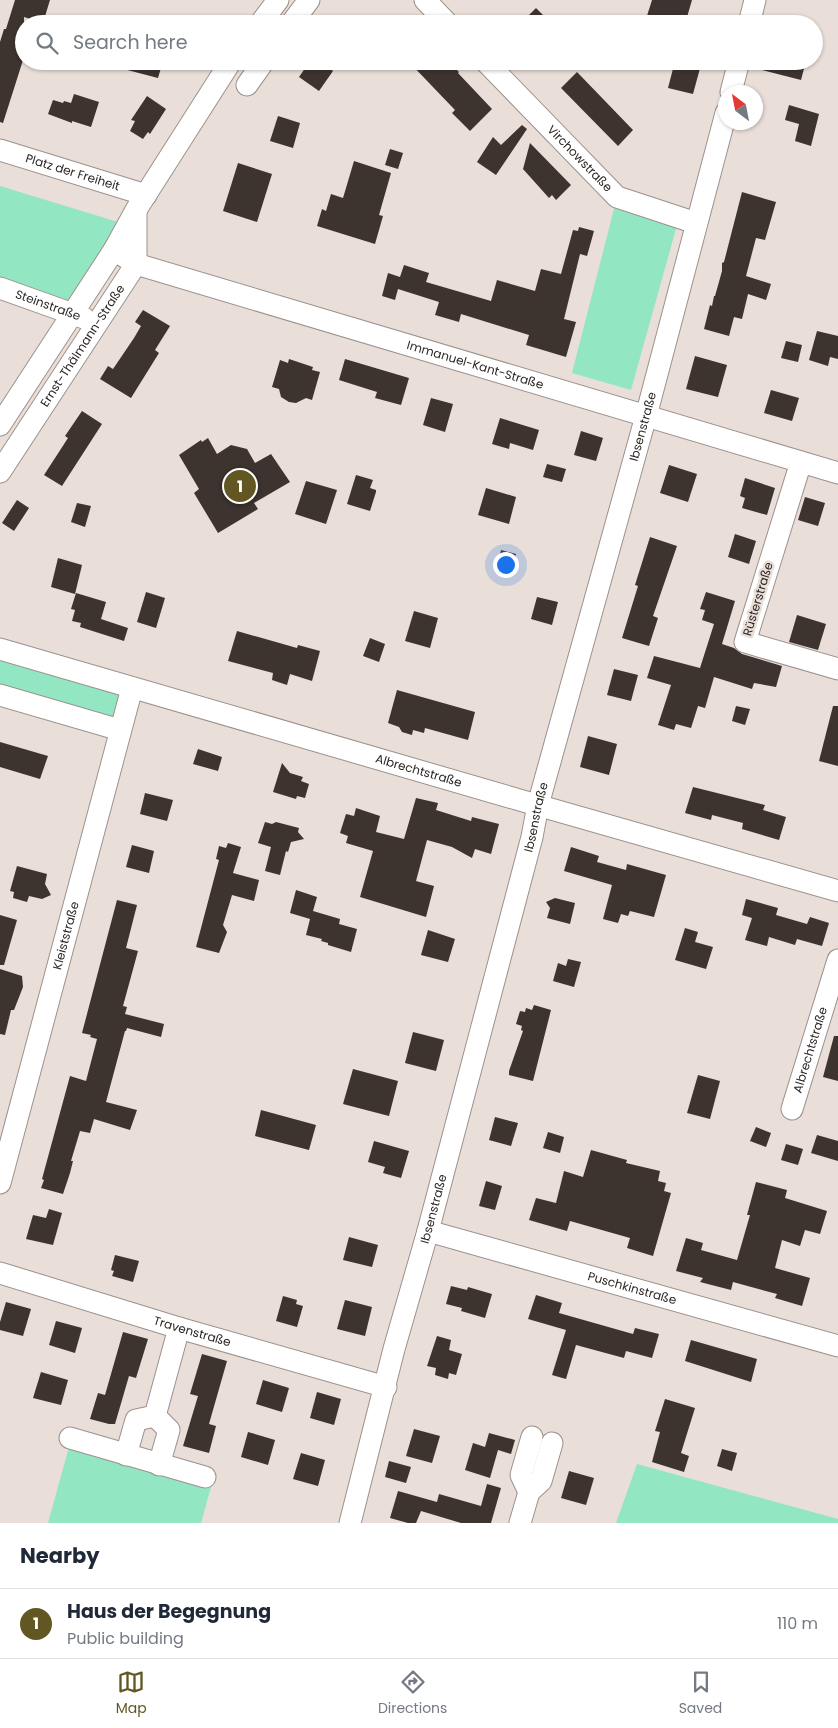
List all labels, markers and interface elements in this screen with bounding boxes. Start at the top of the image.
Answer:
search box [15,15,823,70]
icon: search [33,29,61,57]
text: Search here [73,29,187,56]
north arrow [718,85,763,130]
street label: Virchowstraße [544,121,616,195]
street label: Platz der Freiheit [24,149,122,194]
street label: Ernst-Thälmann-Straße [36,281,128,410]
street label: Steinstraße [13,285,83,324]
street label: Immanuel-Kant-Straße [405,336,546,393]
street label: Ibsenstraße [625,390,660,463]
pin: 1 [224,467,256,505]
your location [493,552,519,578]
street label: Rüsterstraße [738,560,777,638]
street label: Albrechtstraße [374,750,464,791]
street label: Ibsenstraße [519,780,552,854]
street label: Kleiststraße [48,899,83,972]
street label: Albrechtstraße [789,1004,831,1095]
street label: Ibsenstraße [416,1172,451,1246]
street label: Puschkinstraße [586,1267,679,1308]
street label: Travenstraße [152,1312,233,1350]
text: Nearby [20,1541,100,1570]
text: Haus der Begegnung [67,1598,271,1625]
text: 1 [33,1612,39,1635]
text: 110 m [777,1612,818,1635]
text: Public building [67,1627,184,1650]
tab: Map [116,1668,147,1719]
tab: Directions [378,1668,447,1719]
tab: Saved [679,1668,722,1719]

